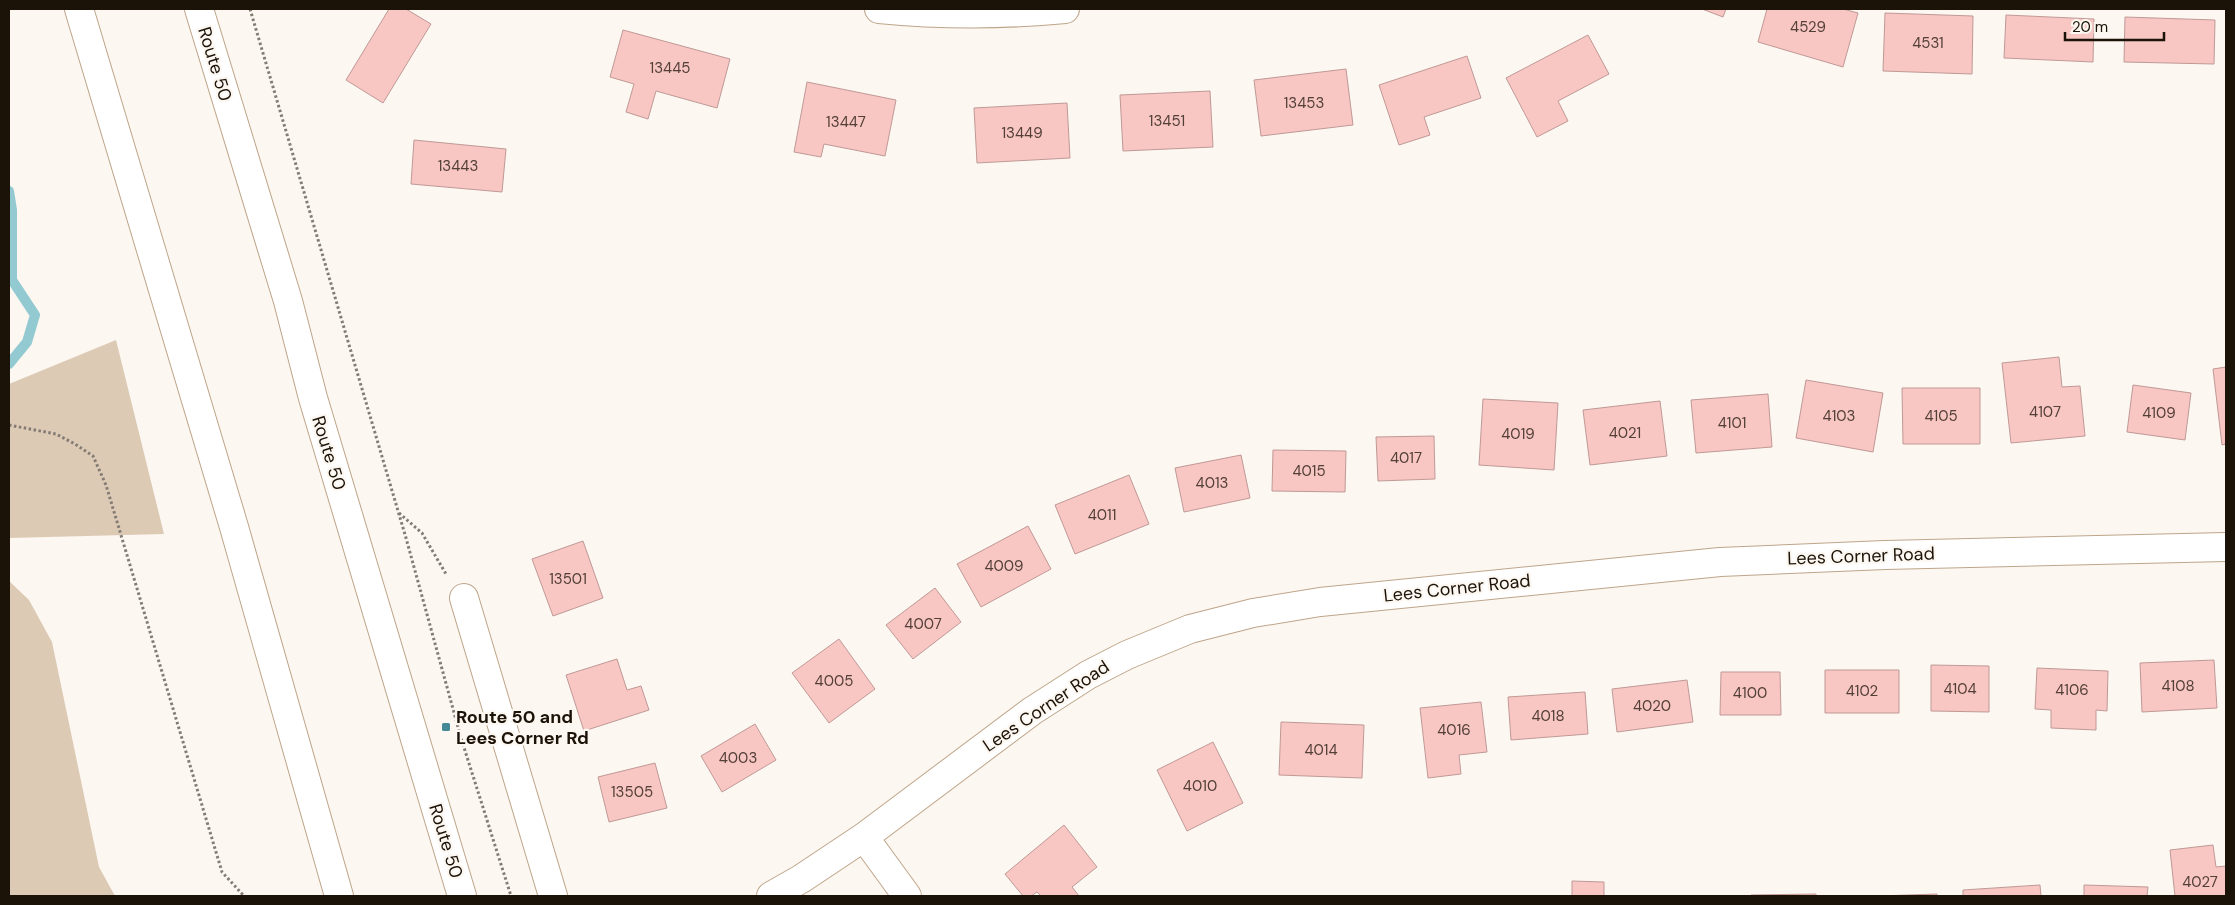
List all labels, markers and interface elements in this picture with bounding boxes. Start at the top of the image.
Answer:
scale bar [2065,10,2164,42]
house number: 4529 [1790,17,1826,37]
text: 20 m [2072,17,2108,37]
street label: Route 50 [192,24,238,104]
house number: 4531 [1912,33,1944,53]
house number: 13445 [650,58,690,78]
house number: 13453 [1284,93,1324,113]
house number: 13451 [1149,111,1185,131]
house number: 13447 [826,112,866,132]
house number: 13449 [1001,123,1043,143]
house number: 13443 [438,156,478,176]
house number: 4107 [2029,402,2061,422]
house number: 4109 [2142,403,2176,423]
house number: 4103 [1823,406,1855,426]
house number: 4105 [1924,406,1958,426]
street label: Route 50 [306,413,352,493]
house number: 4101 [1718,413,1746,433]
house number: 4021 [1609,423,1641,443]
house number: 4019 [1501,424,1535,444]
house number: 4017 [1390,448,1422,468]
house number: 4015 [1292,461,1326,481]
house number: 4013 [1196,473,1228,493]
house number: 4011 [1088,505,1116,525]
street label: Lees Corner Road [1787,541,1935,571]
house number: 4009 [984,556,1024,576]
street label: Lees Corner Road [1382,568,1532,608]
house number: 13501 [549,569,587,589]
house number: 4007 [904,614,942,634]
street label: Lees Corner Road [978,655,1114,757]
house number: 4005 [815,671,853,691]
house number: 4108 [2161,676,2195,696]
house number: 4104 [1943,679,1977,699]
house number: 4106 [2055,680,2089,700]
house number: 4102 [1846,681,1878,701]
house number: 4100 [1733,683,1767,703]
house number: 4020 [1633,696,1671,716]
place label: Route 50 and Lees Corner Rd [456,705,589,750]
house number: 4018 [1531,706,1565,726]
house number: 4016 [1437,720,1471,740]
marker: Route 50 and Lees Corner Rd [440,721,452,733]
house number: 4014 [1304,740,1338,760]
house number: 4003 [719,748,757,768]
house number: 4010 [1183,776,1217,796]
house number: 13505 [611,782,653,802]
street label: Route 50 [423,801,469,881]
house number: 4027 [2182,872,2218,892]

